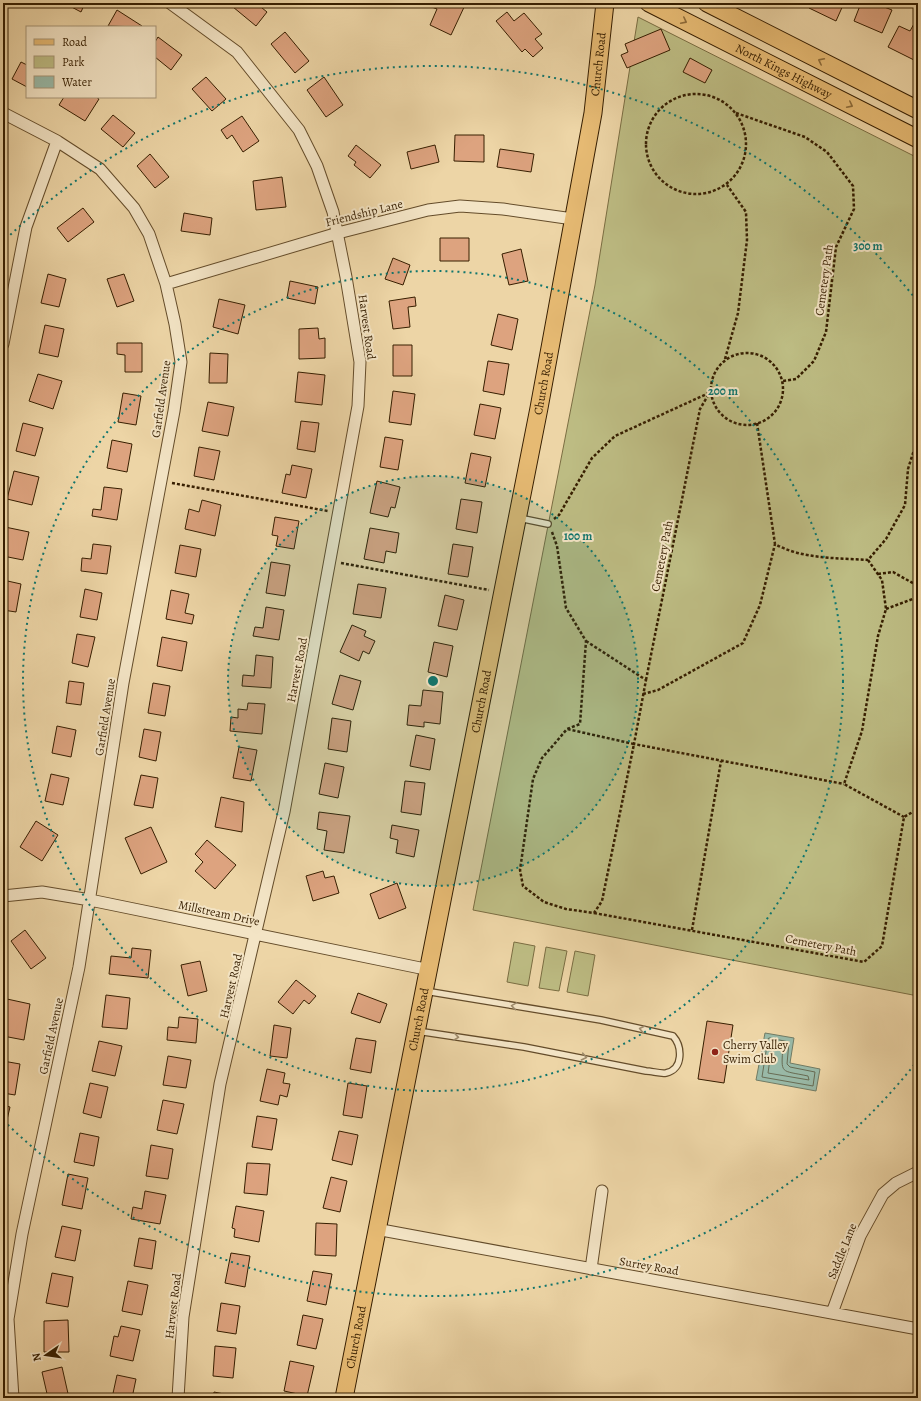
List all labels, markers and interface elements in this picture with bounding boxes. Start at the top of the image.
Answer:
one-way arrow [680,16,687,23]
legend [26,26,156,98]
street label: Church Road [587,31,610,97]
text: Road [62,34,88,50]
street label: North Kings Highway [733,40,835,102]
text: Park [62,54,85,70]
one-way arrow [818,58,825,66]
text: Water [61,74,92,90]
one-way arrow [846,100,853,107]
street label: Friendship Lane [324,196,404,230]
text: 300 m [853,238,883,254]
street label: Cemetery Path [811,243,837,317]
street label: Harvest Road [354,293,380,361]
street label: Church Road [530,350,557,416]
street label: Garfield Avenue [148,359,174,439]
text: 200 m [708,383,738,399]
street label: Cemetery Path [647,518,677,593]
text: 100 m [564,528,592,544]
street label: Harvest Road [283,636,311,704]
street label: Church Road [467,668,495,734]
centre of rings [426,674,440,688]
street label: Garfield Avenue [91,677,119,757]
street label: Millstream Drive [177,897,261,929]
street label: Cemetery Path [784,930,859,960]
street label: Harvest Road [216,952,246,1020]
street label: Church Road [405,986,433,1052]
street label: Garfield Avenue [35,996,67,1076]
one-way arrow [511,1002,517,1011]
one-way arrow [638,1025,645,1033]
one-way arrow [453,1032,459,1041]
place label: Cherry Valley Swim Club [723,1037,789,1067]
marker: Cherry Valley Swim Club [710,1047,720,1057]
one-way arrow [581,1053,587,1061]
street label: Saddle Lane [824,1221,860,1281]
street label: Surrey Road [618,1253,680,1279]
street label: Harvest Road [161,1272,185,1340]
street label: Church Road [342,1304,370,1370]
north arrow [26,1335,66,1375]
text: N [29,1352,45,1363]

